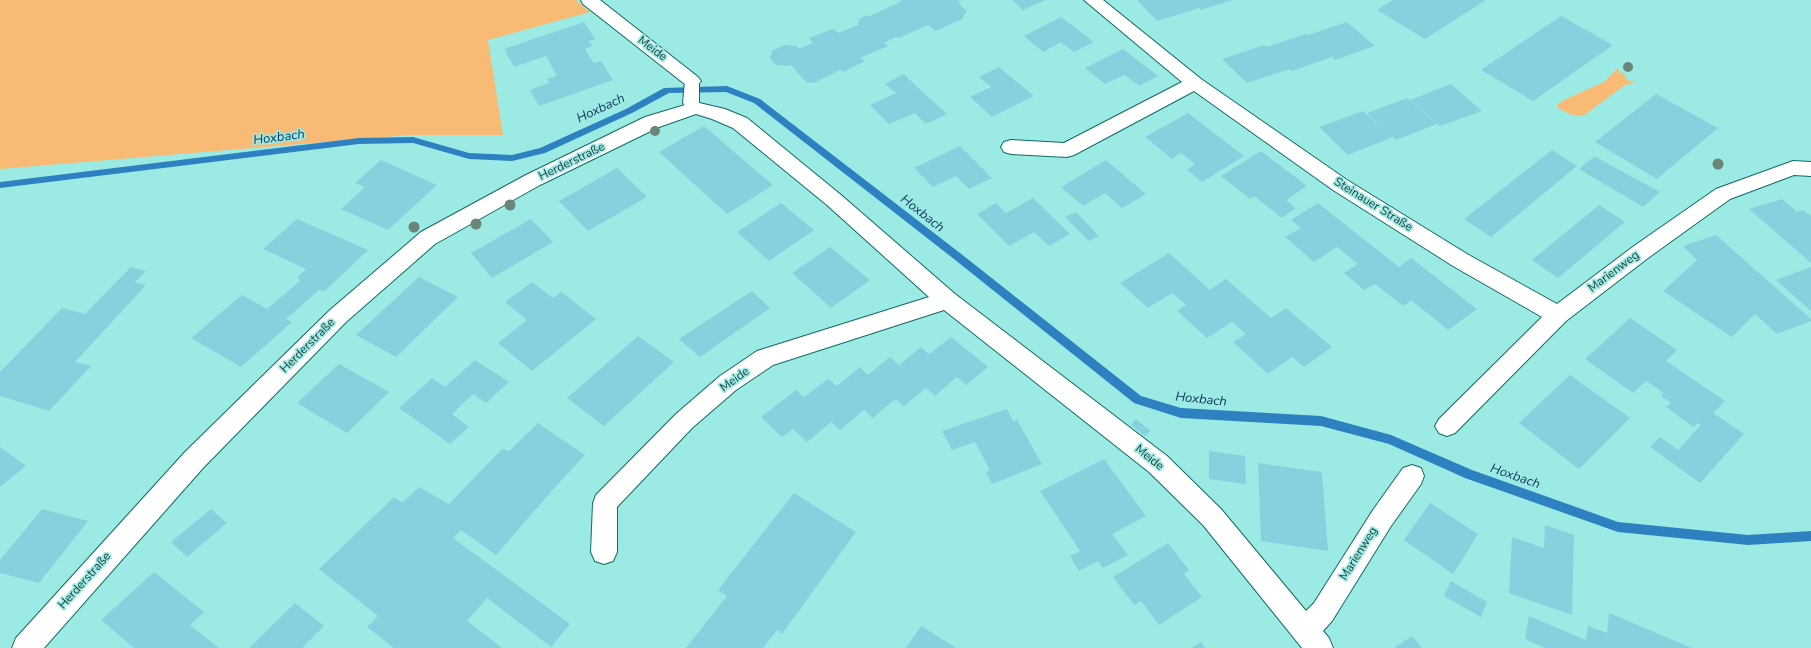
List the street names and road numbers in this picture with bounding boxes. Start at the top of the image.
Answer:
street label: Meide [635,33,669,65]
street label: Herderstraße [537,140,607,184]
street label: Steinauer Straße [1331,175,1415,235]
street label: Marienweg [1586,248,1642,296]
street label: Herderstraße [278,316,338,376]
street label: Meide [717,365,753,395]
street label: Meide [1132,442,1166,474]
street label: Marienweg [1337,525,1381,583]
street label: Herderstraße [56,550,114,612]

